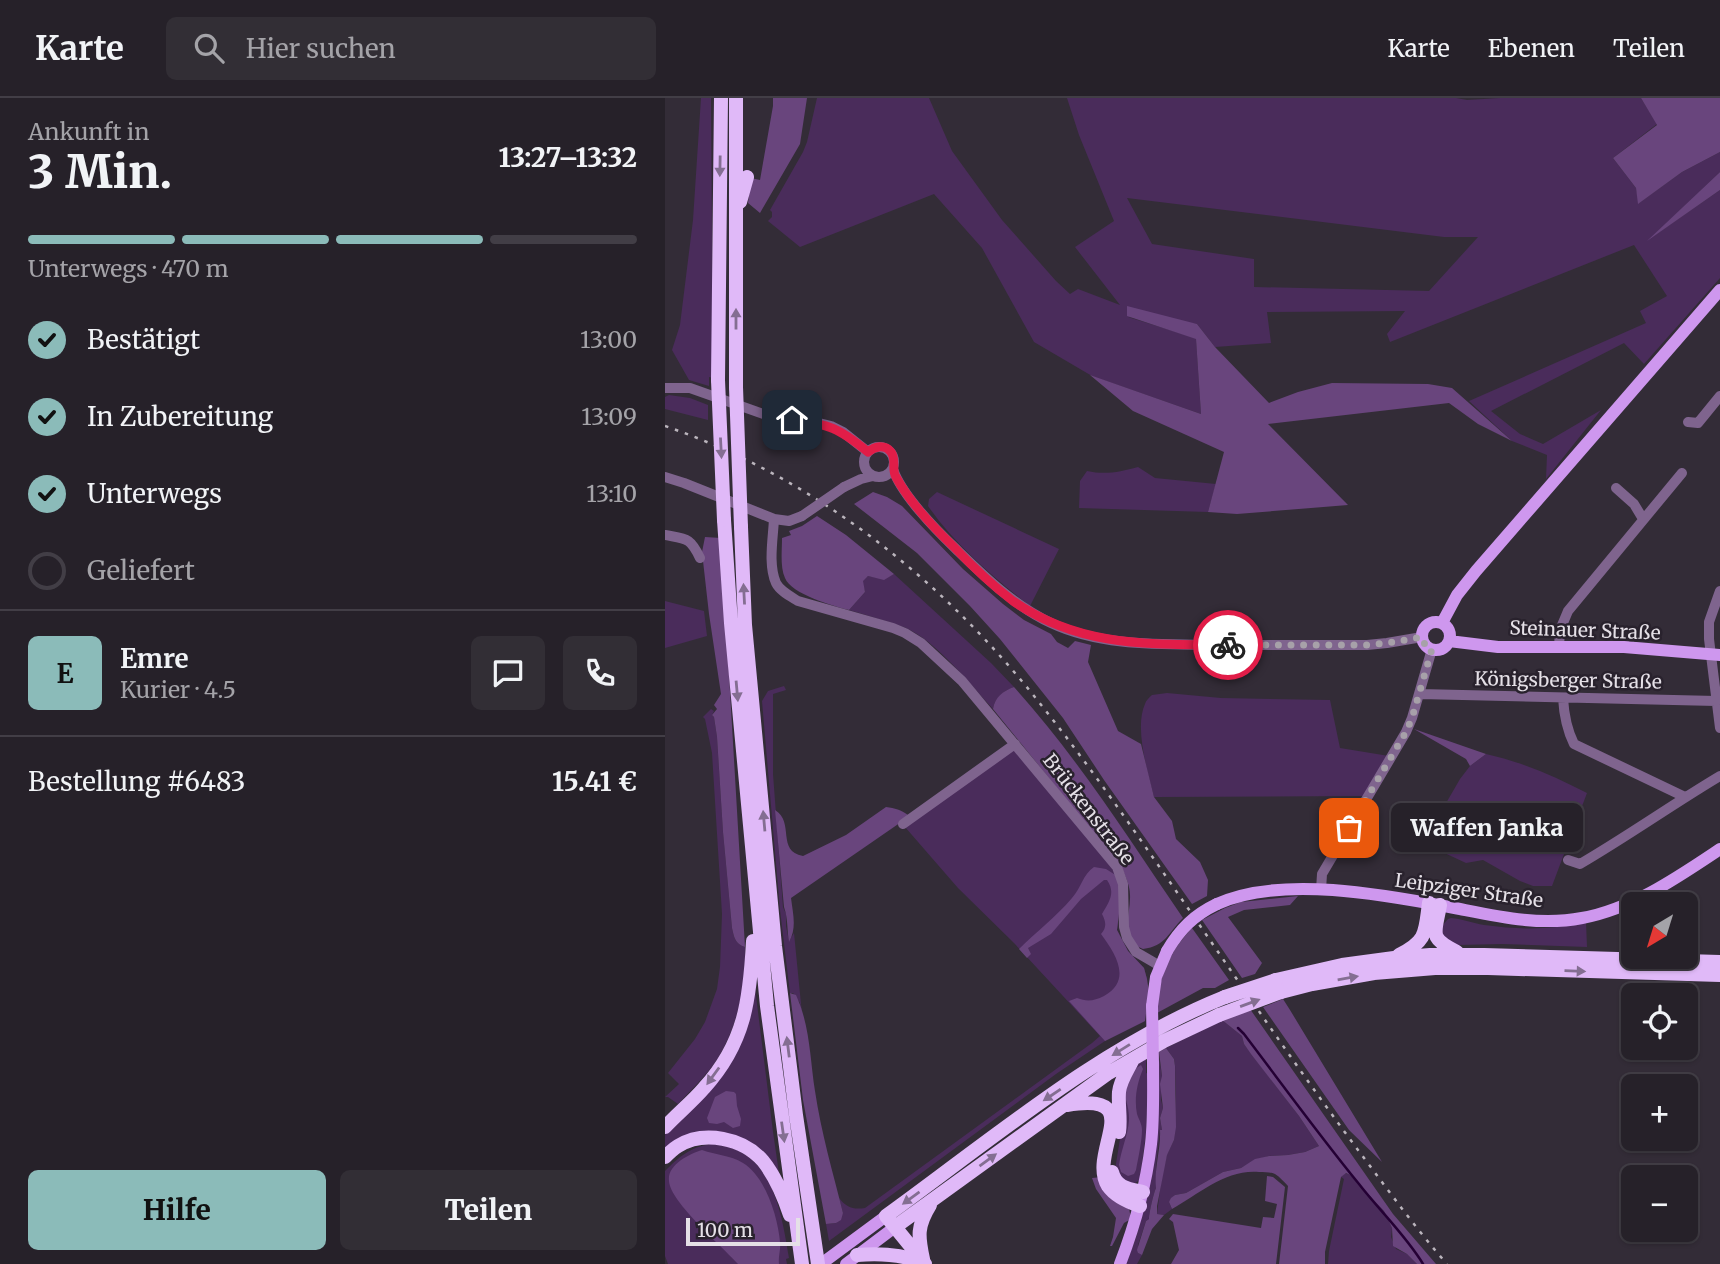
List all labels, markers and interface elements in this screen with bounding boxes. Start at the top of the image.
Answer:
search box [166,17,656,80]
text: Karte [35,28,124,69]
icon: search [190,29,228,67]
text: Hier suchen [246,32,396,65]
text: Karte [1387,33,1450,64]
text: Ebenen [1488,33,1575,64]
text: Teilen [1613,33,1685,64]
text: Ankunft in [28,117,150,146]
text: 13:27–13:32 [499,141,637,174]
text: 3 Min. [28,143,172,201]
one-way arrow [714,155,726,177]
text: Unterwegs · 470 m [28,254,228,283]
one-way arrow [730,308,742,330]
icon: check [28,321,66,359]
text: Bestätigt [87,323,200,356]
text: 13:00 [580,325,637,354]
pin [762,390,822,450]
icon: check [28,398,66,436]
text: In Zubereitung [87,400,273,433]
icon: home [773,401,811,439]
text: 13:09 [581,402,637,431]
one-way arrow [716,437,727,459]
icon: check [28,475,66,513]
text: Unterwegs [87,477,222,510]
text: 13:10 [586,479,637,508]
text: Geliefert [87,554,195,587]
one-way arrow [738,583,749,605]
courier [1193,610,1263,680]
street label: Steinauer Straße [1509,615,1661,645]
icon: bike [1209,626,1247,664]
button: chat [471,636,545,710]
button: phone [563,636,637,710]
text: Emre [120,642,189,675]
text: E [57,657,73,690]
street label: Königsberger Straße [1474,666,1662,694]
text: Kurier · 4.5 [120,675,236,704]
one-way arrow [732,680,743,702]
street label: Brückenstraße [1038,749,1140,869]
text: Bestellung #6483 [28,765,245,798]
text: 15.41 € [552,765,637,798]
pin [1319,798,1379,858]
callout: Waffen Janka [1391,804,1583,852]
icon: bag [1330,809,1368,847]
one-way arrow [758,810,769,832]
text: Waffen Janka [1411,813,1563,842]
street label: Leipziger Straße [1393,868,1545,912]
north arrow [1621,892,1697,970]
map controls [1621,892,1698,1242]
one-way arrow [1564,965,1586,976]
one-way arrow [1337,972,1359,983]
button: locate [1621,983,1698,1060]
one-way arrow [1239,997,1260,1008]
one-way arrow [782,1036,793,1058]
one-way arrow [1111,1044,1130,1057]
one-way arrow [707,1067,721,1085]
button: + [1621,1074,1698,1151]
one-way arrow [1043,1088,1061,1102]
one-way arrow [778,1121,789,1143]
one-way arrow [978,1153,997,1167]
button: − [1621,1165,1698,1242]
button: Hilfe [28,1170,326,1250]
button: Teilen [340,1170,637,1250]
one-way arrow [902,1191,920,1205]
scale bar [686,1215,800,1247]
text: 100 m [697,1218,753,1242]

